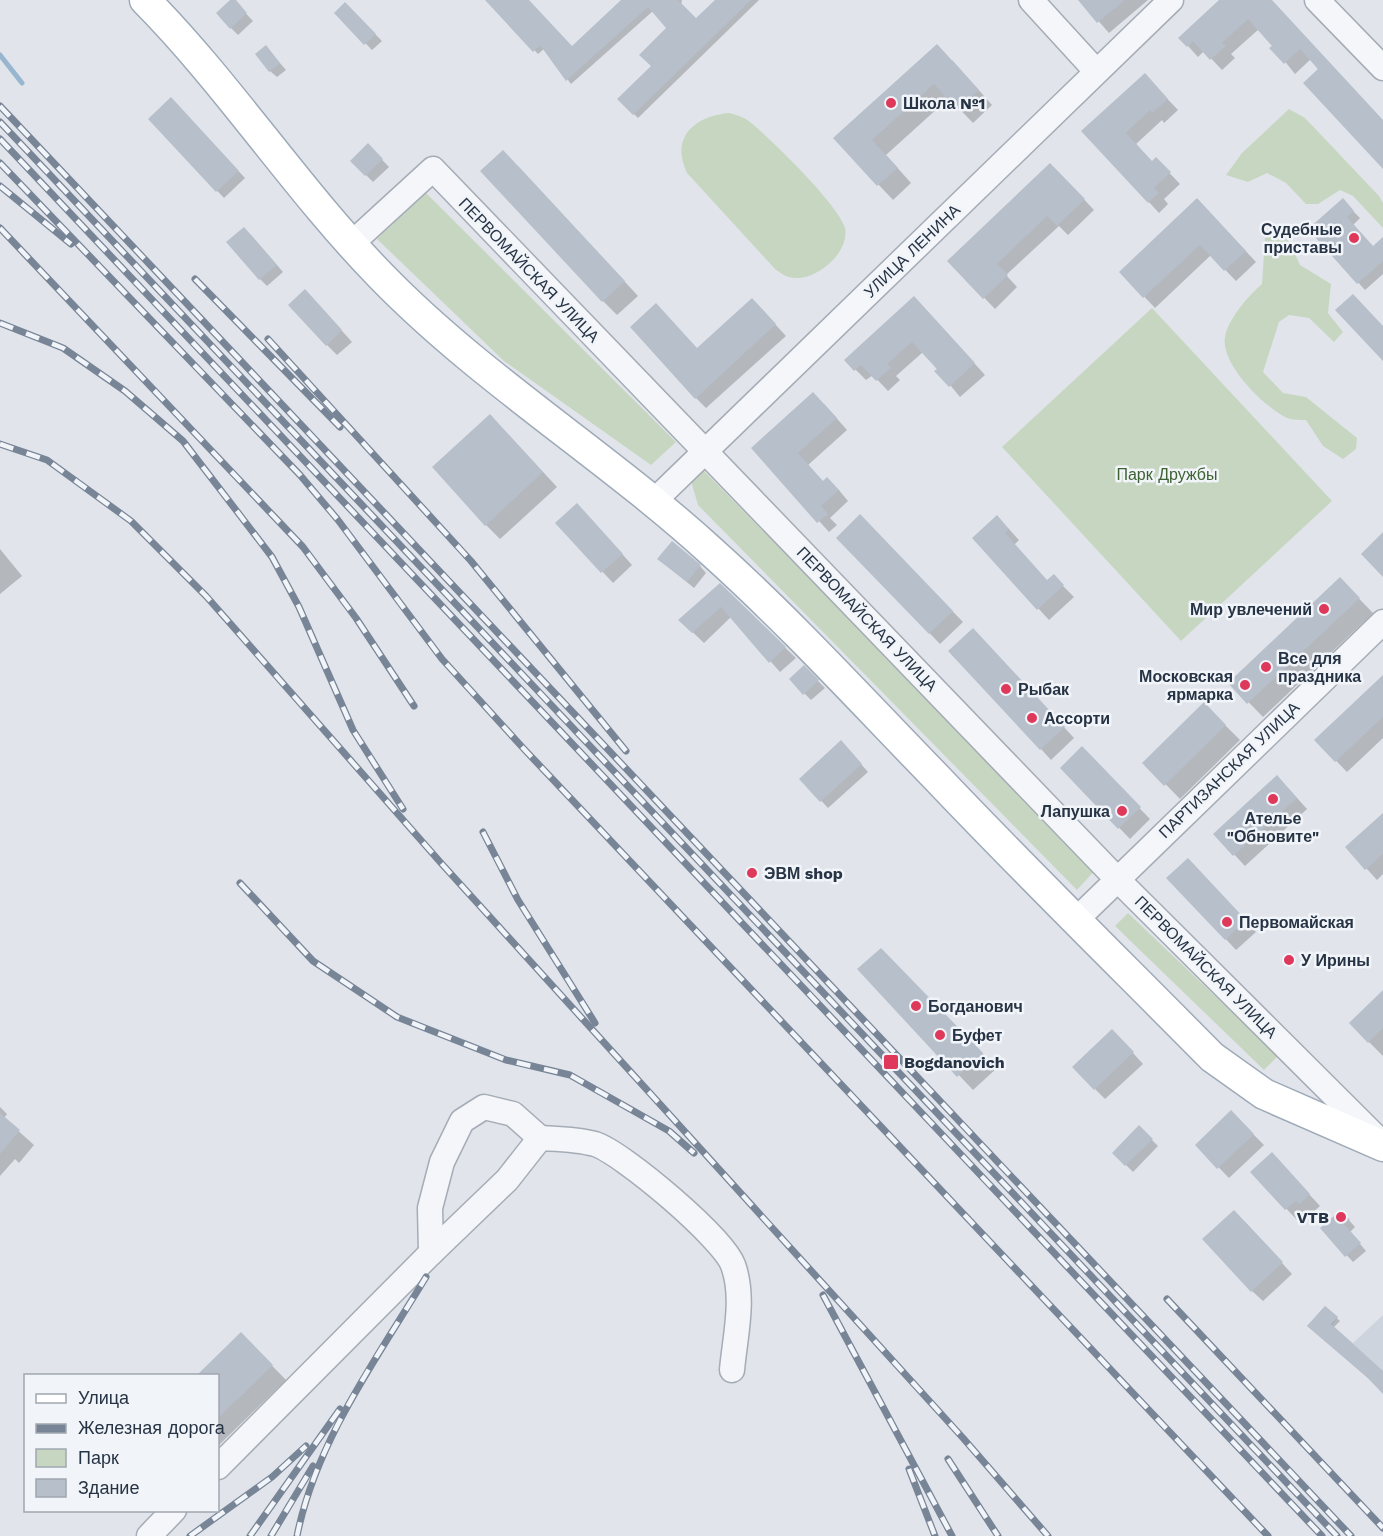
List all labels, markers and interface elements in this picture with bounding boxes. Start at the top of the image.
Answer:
place label: Школа №1 [903,94,985,113]
marker: Школа №1 [884,96,898,110]
street label: ПЕРВОМАЙСКАЯ УЛИЦА [455,194,603,346]
street label: УЛИЦА ЛЕНИНА [860,200,964,302]
place label: Судебные приставы [1261,220,1342,257]
marker: Судебные приставы [1347,231,1361,245]
park label: Парк Дружбы [1116,465,1218,484]
street label: ПЕРВОМАЙСКАЯ УЛИЦА [793,543,941,695]
place label: Мир увлечений [1190,600,1312,619]
marker: Мир увлечений [1317,602,1331,616]
place label: Все для праздника [1278,649,1361,686]
marker: Все для праздника [1259,660,1273,674]
place label: Московская ярмарка [1139,667,1233,704]
marker: Московская ярмарка [1238,678,1252,692]
place label: Рыбак [1018,680,1070,699]
marker: Рыбак [999,682,1013,696]
street label: ПАРТИЗАНСКАЯ УЛИЦА [1155,698,1303,842]
place label: Ассорти [1044,709,1110,728]
marker: Ассорти [1025,711,1039,725]
marker: Ателье "Обновите" [1266,792,1280,806]
place label: Лапушка [1041,802,1110,821]
marker: Лапушка [1115,804,1129,818]
place label: Ателье "Обновите" [1227,809,1319,846]
place label: ЭВМ shop [764,864,843,883]
marker: ЭВМ shop [745,866,759,880]
street label: ПЕРВОМАЙСКАЯ УЛИЦА [1131,892,1281,1042]
place label: Первомайская [1239,913,1354,932]
marker: Первомайская [1220,915,1234,929]
place label: У Ирины [1301,951,1370,970]
marker: У Ирины [1282,953,1296,967]
place label: Богданович [928,997,1023,1016]
marker: Богданович [909,999,923,1013]
place label: Буфет [952,1026,1002,1045]
marker: Буфет [933,1028,947,1042]
marker: Bogdanovich [882,1053,900,1071]
place label: Bogdanovich [904,1053,1005,1072]
place label: VTB [1297,1208,1329,1227]
marker: VTB [1334,1210,1348,1224]
legend [24,1374,219,1512]
text: Улица [78,1387,130,1408]
text: Железная дорога [78,1417,226,1438]
text: Парк [78,1447,119,1468]
text: Здание [78,1477,139,1498]

